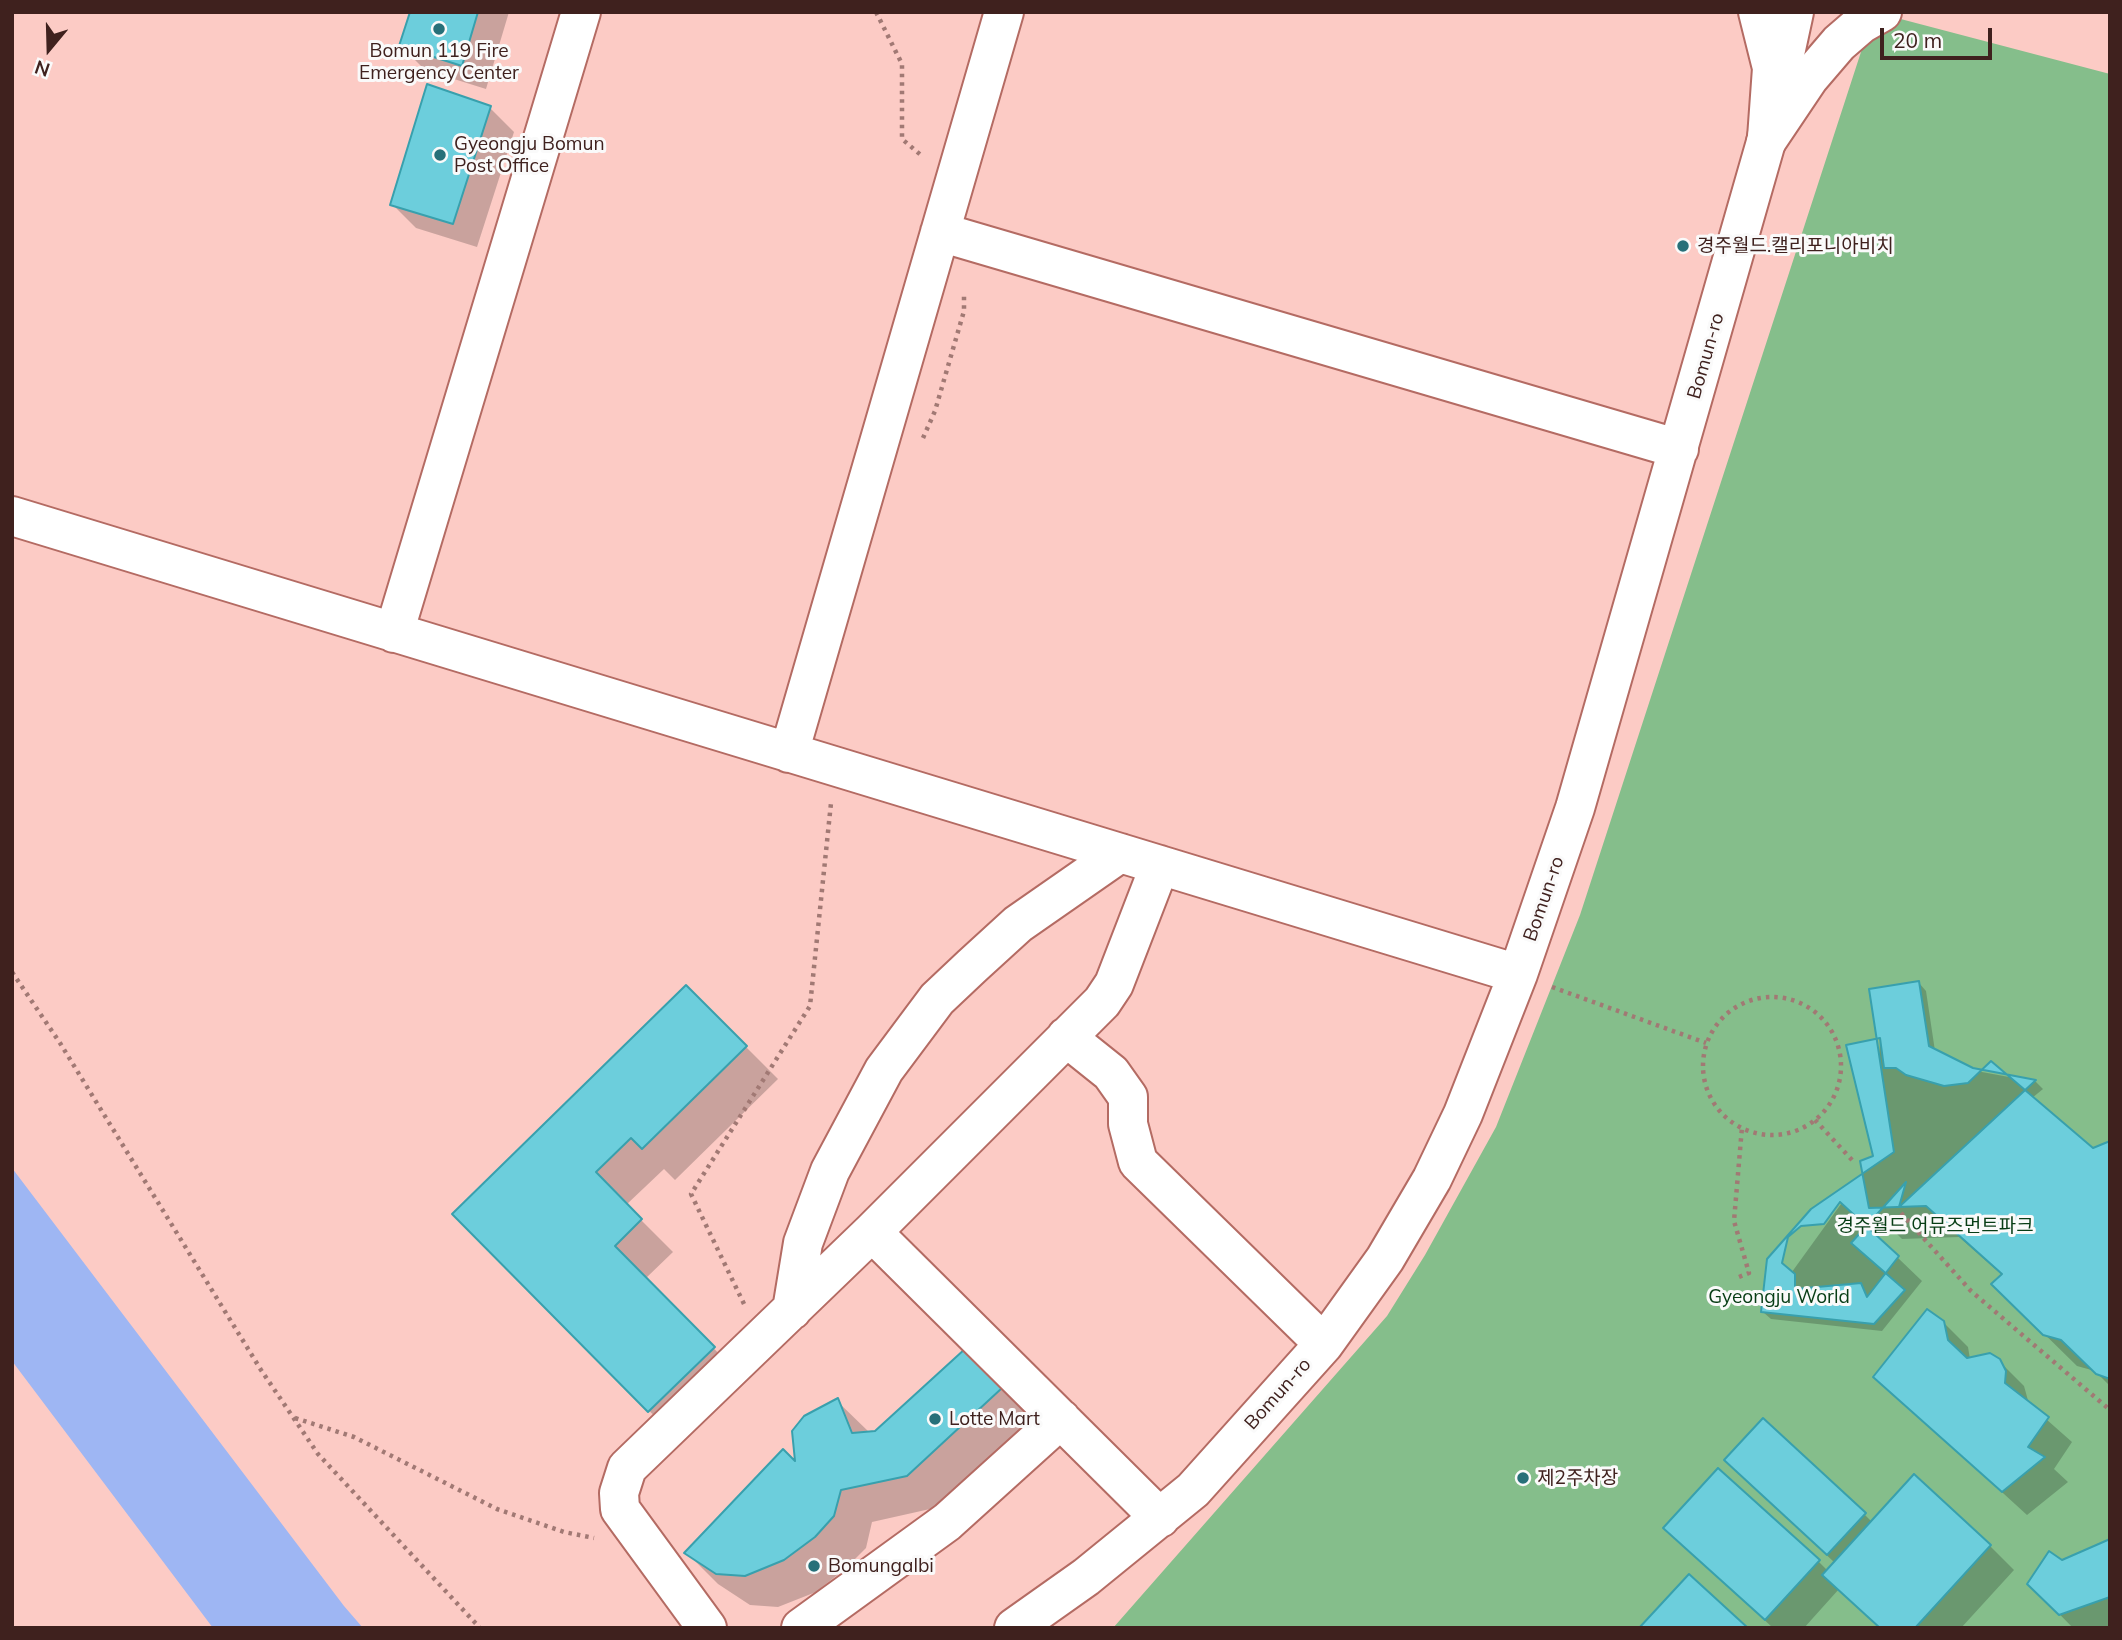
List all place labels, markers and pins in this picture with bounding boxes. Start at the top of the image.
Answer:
marker: Bomun 119 Fire Emergency Center [431,21,447,37]
place label: Bomun 119 Fire Emergency Center [359,40,519,84]
place label: Gyeongju Bomun Post Office [454,133,605,177]
marker: Gyeongju Bomun Post Office [432,147,448,163]
place label: 경주월드.캘리포니아비치 [1697,235,1894,257]
marker: 경주월드.캘리포니아비치 [1675,238,1691,254]
place label: Lotte Mart [949,1408,1040,1430]
marker: Lotte Mart [927,1411,943,1427]
place label: 제2주차장 [1537,1467,1618,1489]
marker: 제2주차장 [1515,1470,1531,1486]
place label: Bomungalbi [828,1555,934,1577]
marker: Bomungalbi [806,1558,822,1574]

